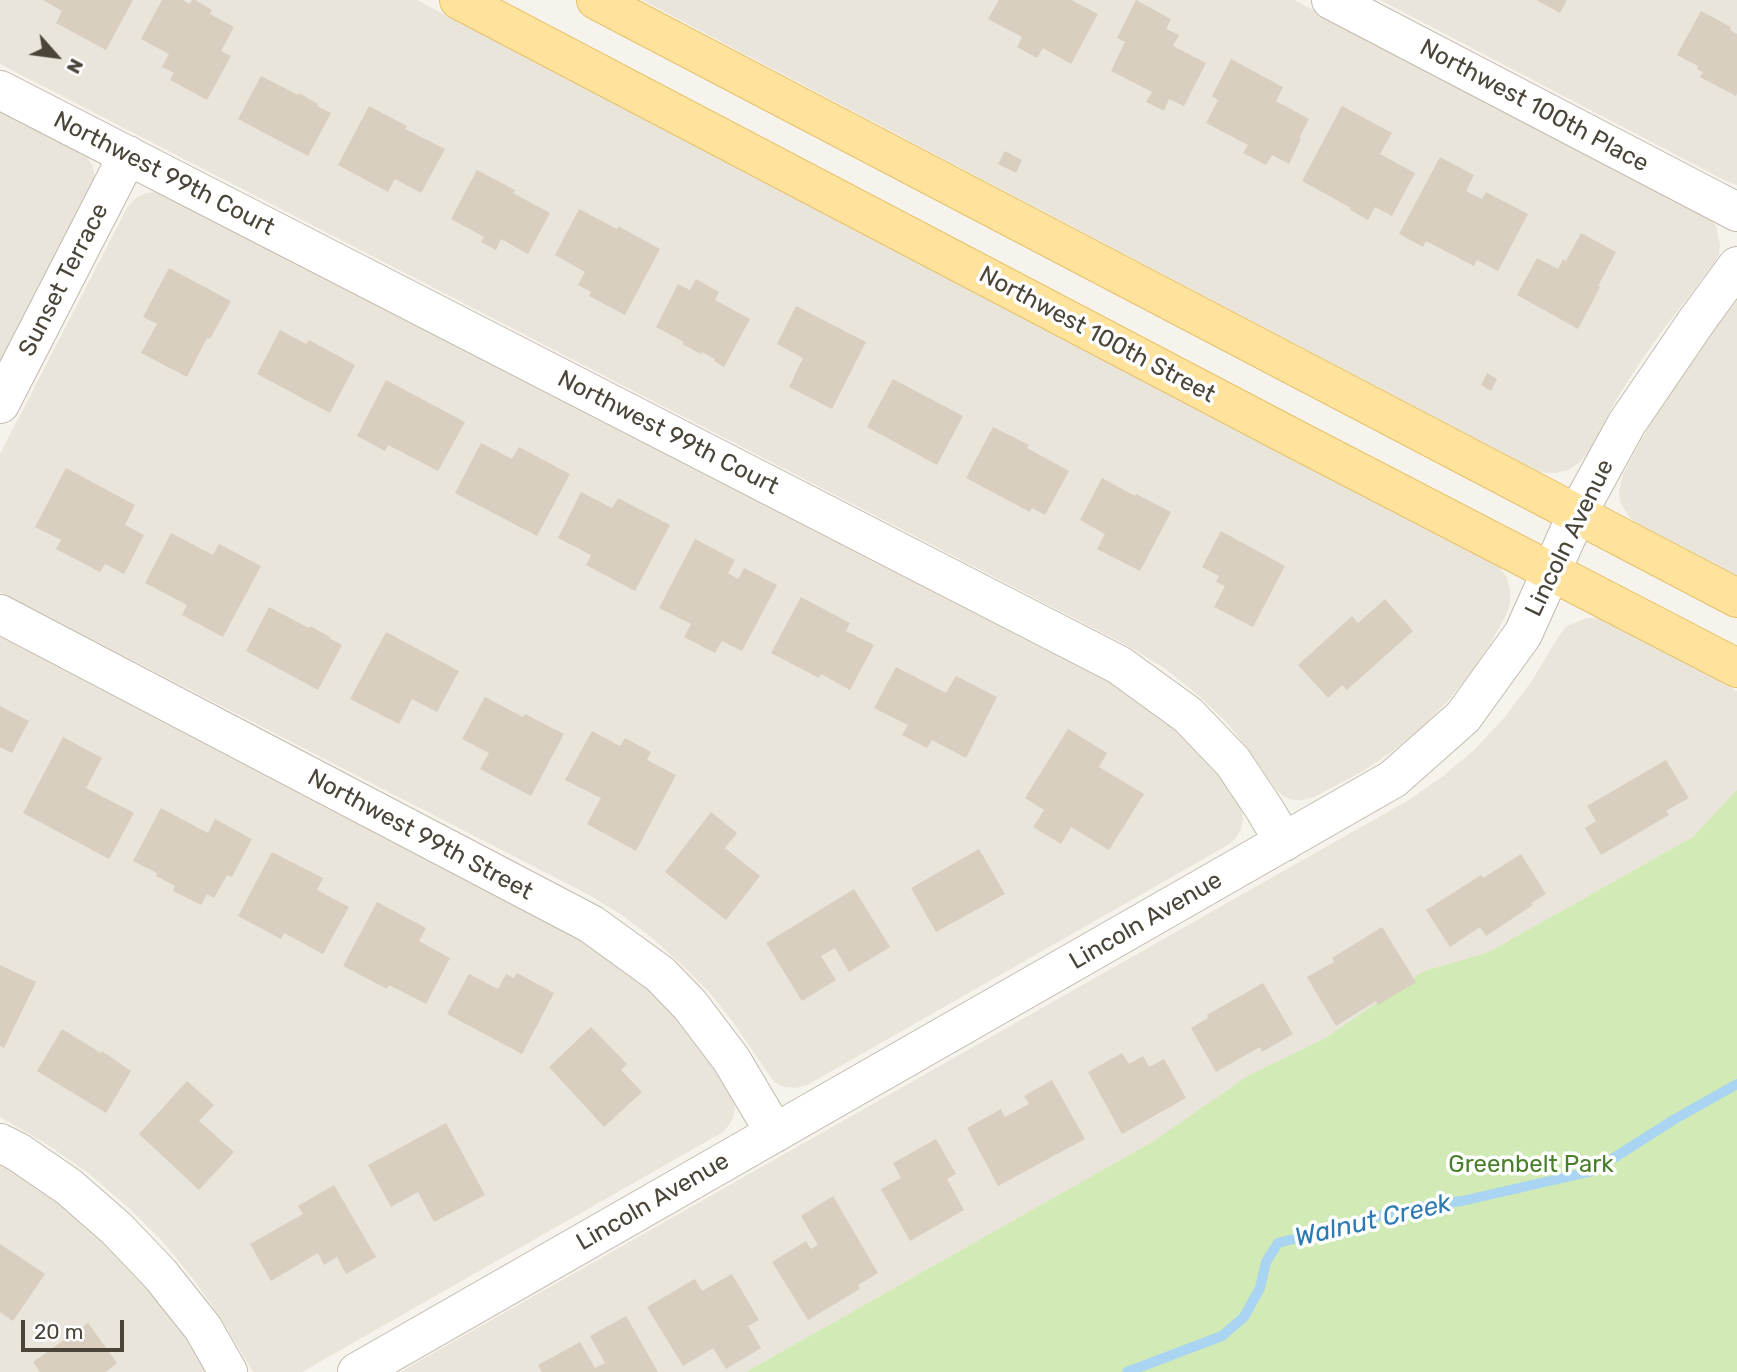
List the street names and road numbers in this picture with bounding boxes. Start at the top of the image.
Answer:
street label: Northwest 100th Place [1415,33,1653,179]
street label: Northwest 99th Court [49,106,279,242]
street label: Sunset Terrace [13,199,115,361]
street label: Northwest 100th Street [974,260,1220,410]
street label: Northwest 99th Court [553,365,783,501]
street label: Lincoln Avenue [1520,455,1620,621]
street label: Northwest 99th Street [302,763,538,907]
street label: Lincoln Avenue [1065,866,1227,976]
street label: Lincoln Avenue [572,1147,734,1257]

